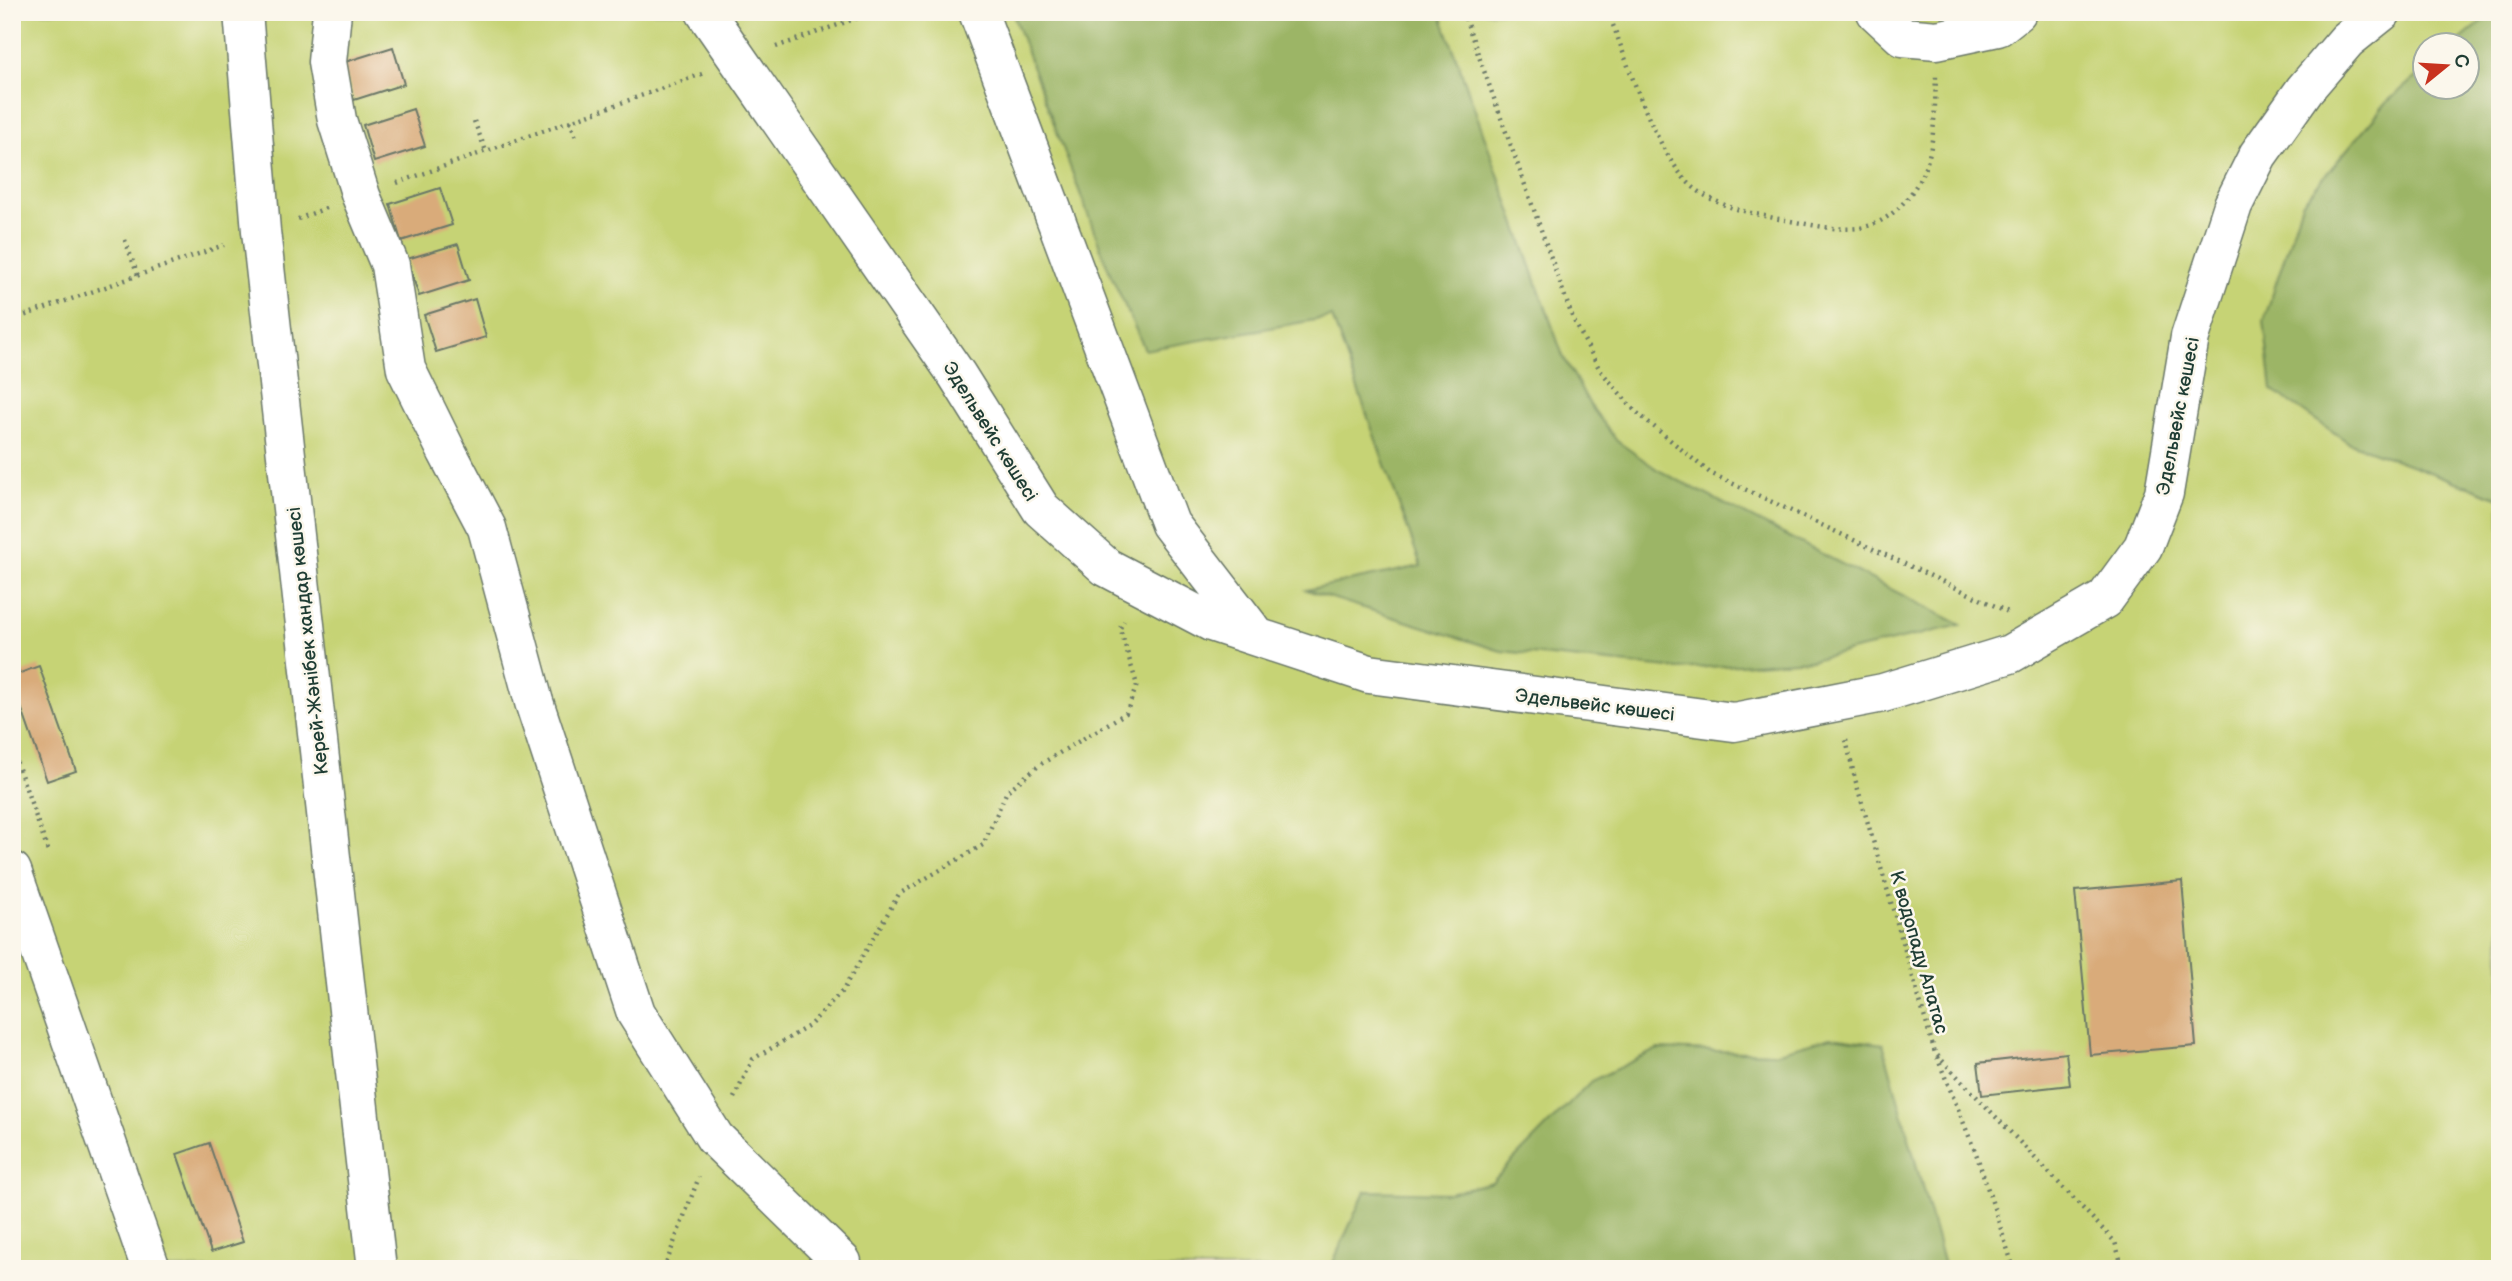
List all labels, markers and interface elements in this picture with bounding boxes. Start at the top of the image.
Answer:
north arrow [2410,32,2480,102]
text: С [2448,51,2474,71]
street label: Эдельвейс көшесі [2152,335,2205,497]
street label: Эдельвейс көшесі [937,358,1042,506]
street label: Керей-Жәнібек хандар көшесі [283,506,334,776]
street label: Эдельвейс көшесі [1514,684,1676,727]
street label: К водопаду Алатас [1884,868,1953,1037]

